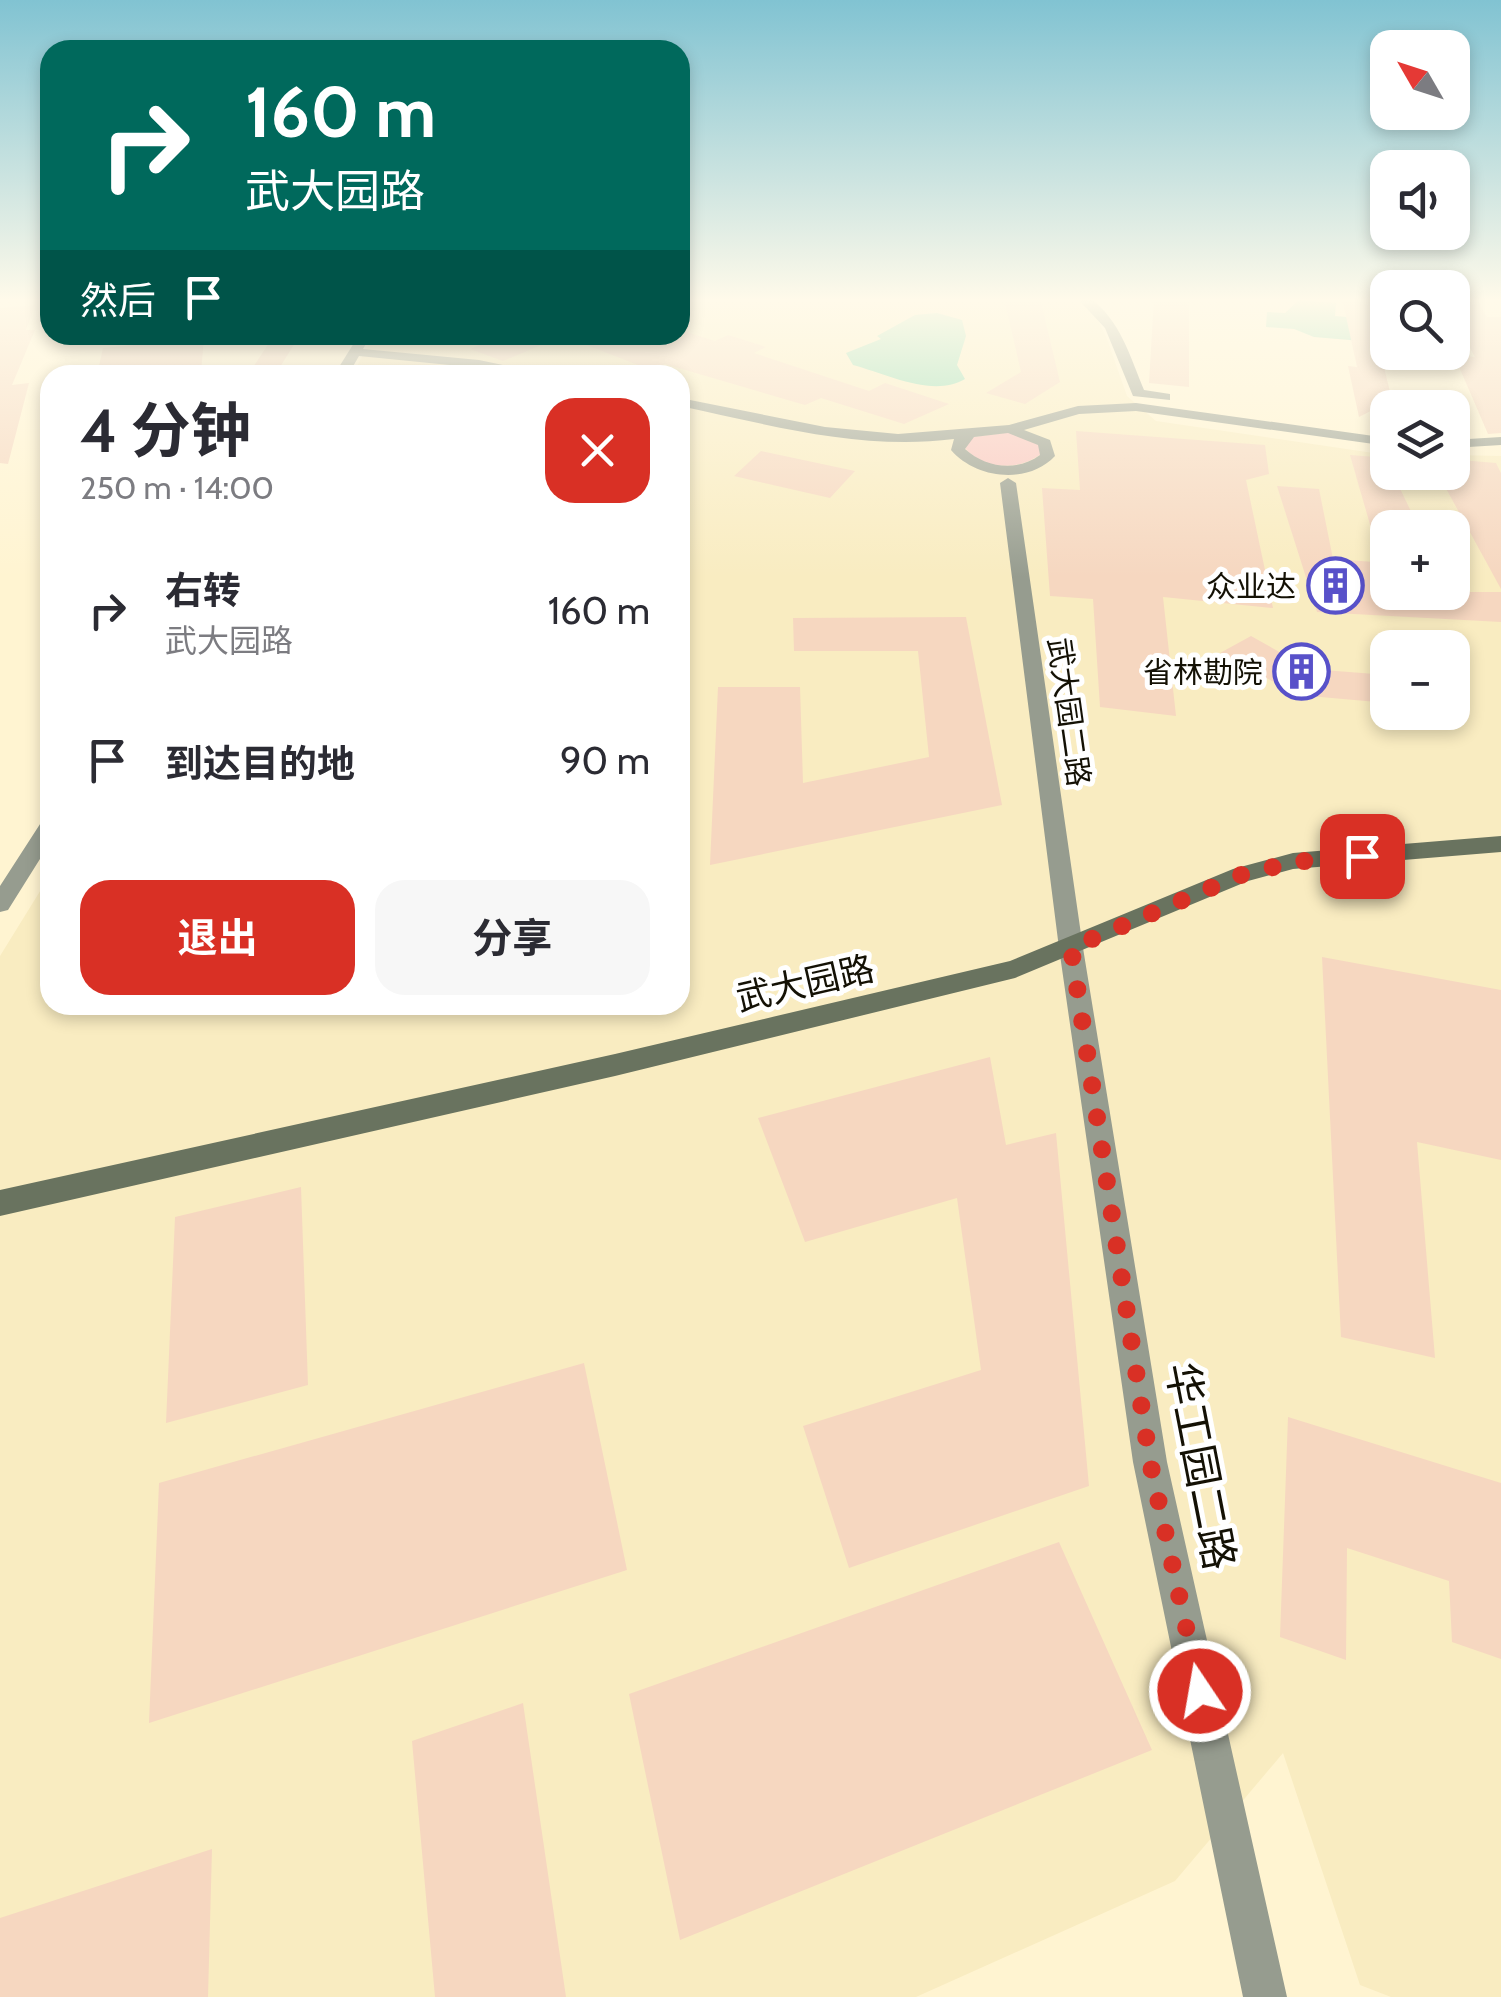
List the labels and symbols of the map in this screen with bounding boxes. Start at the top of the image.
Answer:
north arrow [1370,30,1470,130]
building icon: 众业达 [1305,556,1365,616]
place label: 众业达 [1206,568,1296,605]
street label: 武大园二路 [1040,635,1098,789]
building icon: 省林勘院 [1272,642,1332,702]
place label: 省林勘院 [1143,654,1263,691]
pin [1320,814,1405,899]
street label: 武大园路 [732,946,878,1020]
street label: 华工园二路 [1155,1358,1247,1574]
position arrow [1148,1639,1252,1743]

